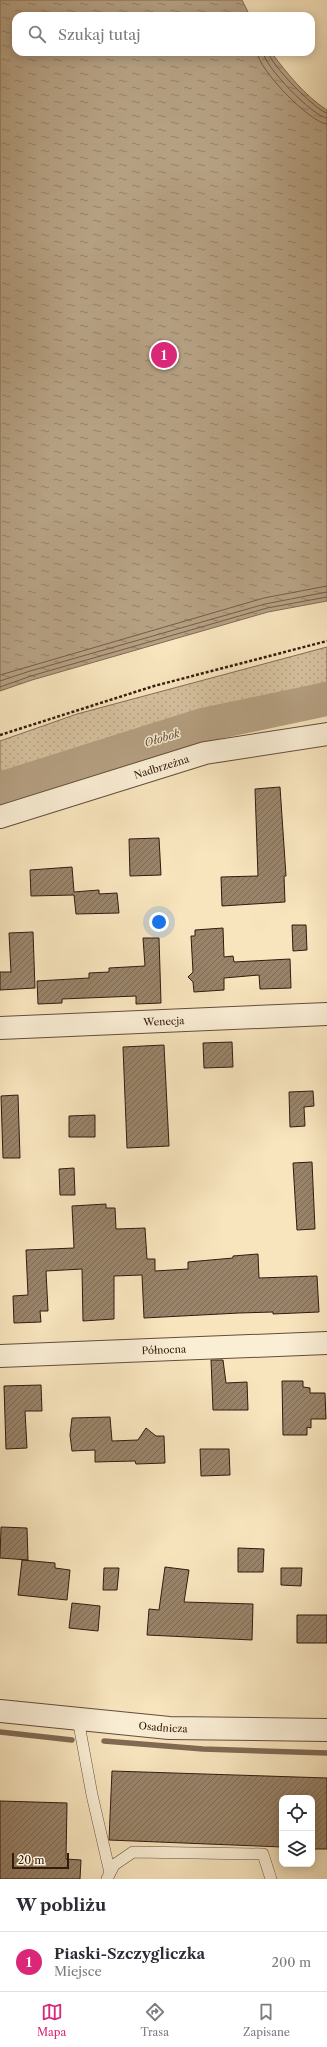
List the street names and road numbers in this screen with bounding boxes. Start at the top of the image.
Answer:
street label: Nadbrzeżna [132,752,191,782]
street label: Wenecja [142,1014,185,1029]
street label: Północna [141,1343,187,1357]
street label: Osadnicza [138,1719,188,1735]

